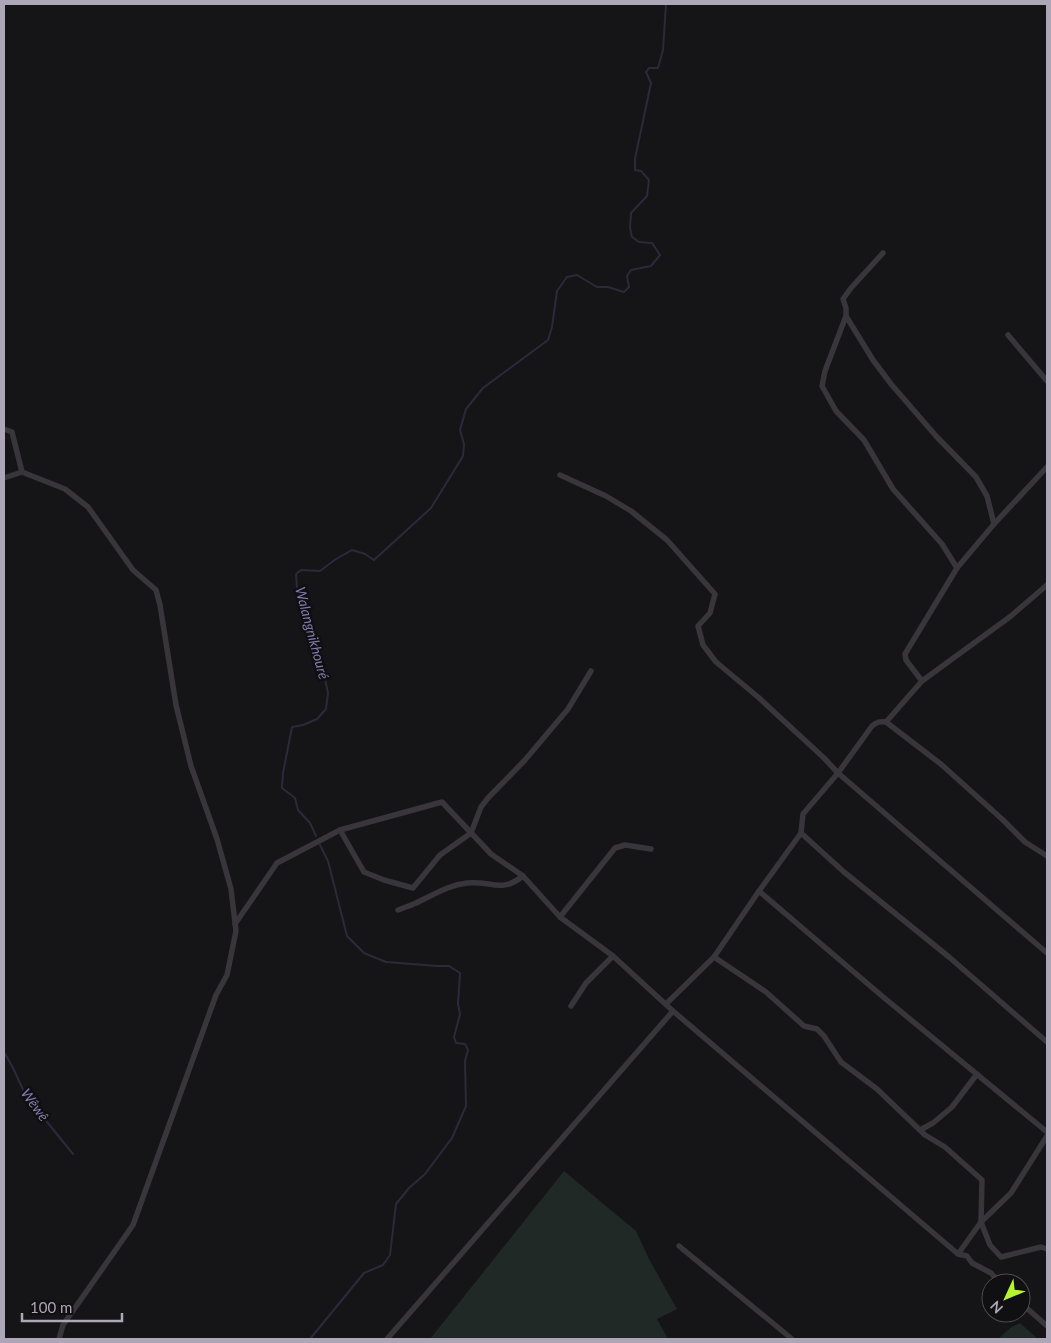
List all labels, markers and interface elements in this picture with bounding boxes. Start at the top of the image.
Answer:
water label: Walangnikhouré [292,585,333,681]
water label: Wêwê [18,1085,53,1125]
north arrow [981,1273,1031,1323]
scale bar [22,1290,122,1322]
text: 100 m [30,1298,72,1316]
text: N [986,1298,1006,1317]

